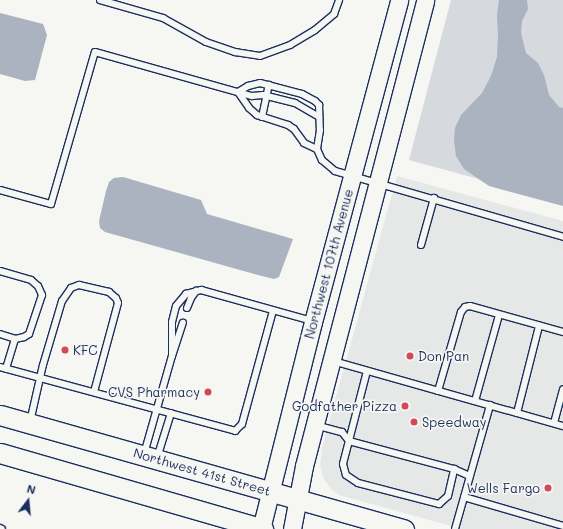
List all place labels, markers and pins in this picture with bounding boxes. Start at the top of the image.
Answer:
place label: KFC [73,342,97,358]
marker: KFC [60,345,70,355]
place label: Don Pan [418,348,469,364]
marker: Don Pan [405,351,415,361]
place label: CVS Pharmacy [108,384,200,400]
marker: CVS Pharmacy [203,387,213,397]
place label: Godfather Pizza [292,398,397,414]
marker: Godfather Pizza [400,401,410,411]
place label: Speedway [422,414,487,430]
marker: Speedway [409,417,419,427]
place label: Wells Fargo [466,480,540,496]
marker: Wells Fargo [543,483,553,493]

